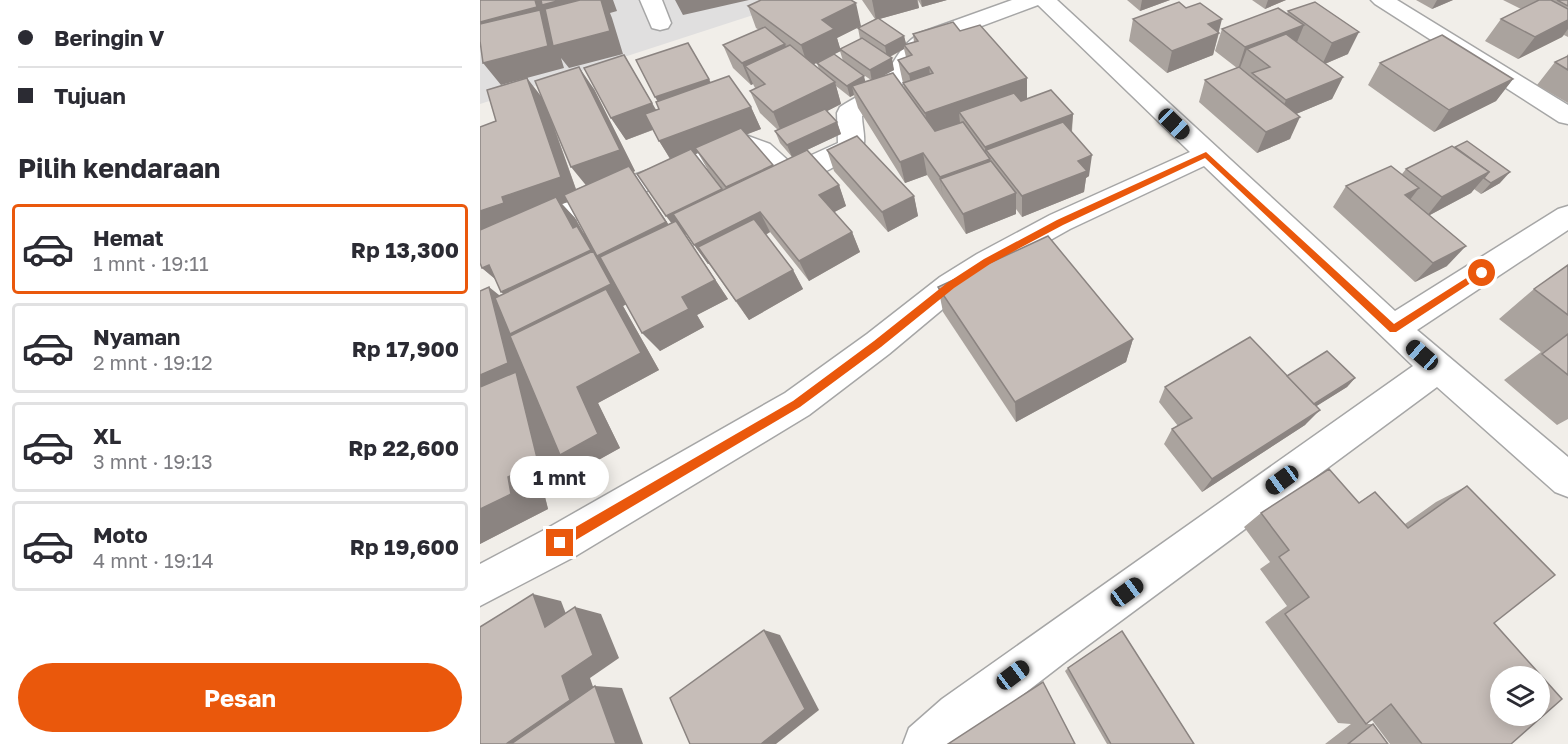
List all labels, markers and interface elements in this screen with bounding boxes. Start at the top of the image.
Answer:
text: Beringin V [54,24,164,51]
text: Tujuan [54,82,126,109]
car [1155,105,1193,143]
text: Pilih kendaraan [18,152,220,184]
icon: car [21,222,75,276]
text: Hemat [93,224,164,251]
text: Rp 13,300 [351,236,459,263]
text: 1 mnt · 19:11 [93,251,209,275]
route start [1468,259,1495,286]
icon: car [21,321,75,375]
text: Nyaman [93,323,180,350]
text: Rp 17,900 [352,335,459,362]
car [1403,336,1441,374]
text: 2 mnt · 19:12 [93,350,213,374]
icon: car [21,420,75,474]
text: XL [93,422,121,449]
text: Rp 22,600 [348,434,459,461]
text: 3 mnt · 19:13 [93,449,213,473]
callout: 1 mnt [511,456,610,498]
car [1262,462,1302,498]
text: 1 mnt [533,465,586,489]
icon: car [21,519,75,573]
text: Moto [93,521,148,548]
route end [546,529,573,556]
text: Rp 19,600 [350,533,459,560]
text: 4 mnt · 19:14 [93,548,214,572]
car [1107,574,1147,610]
car [993,657,1033,693]
button: Pesan [18,663,462,732]
map controls [1490,666,1550,726]
button: layers [1490,666,1550,726]

